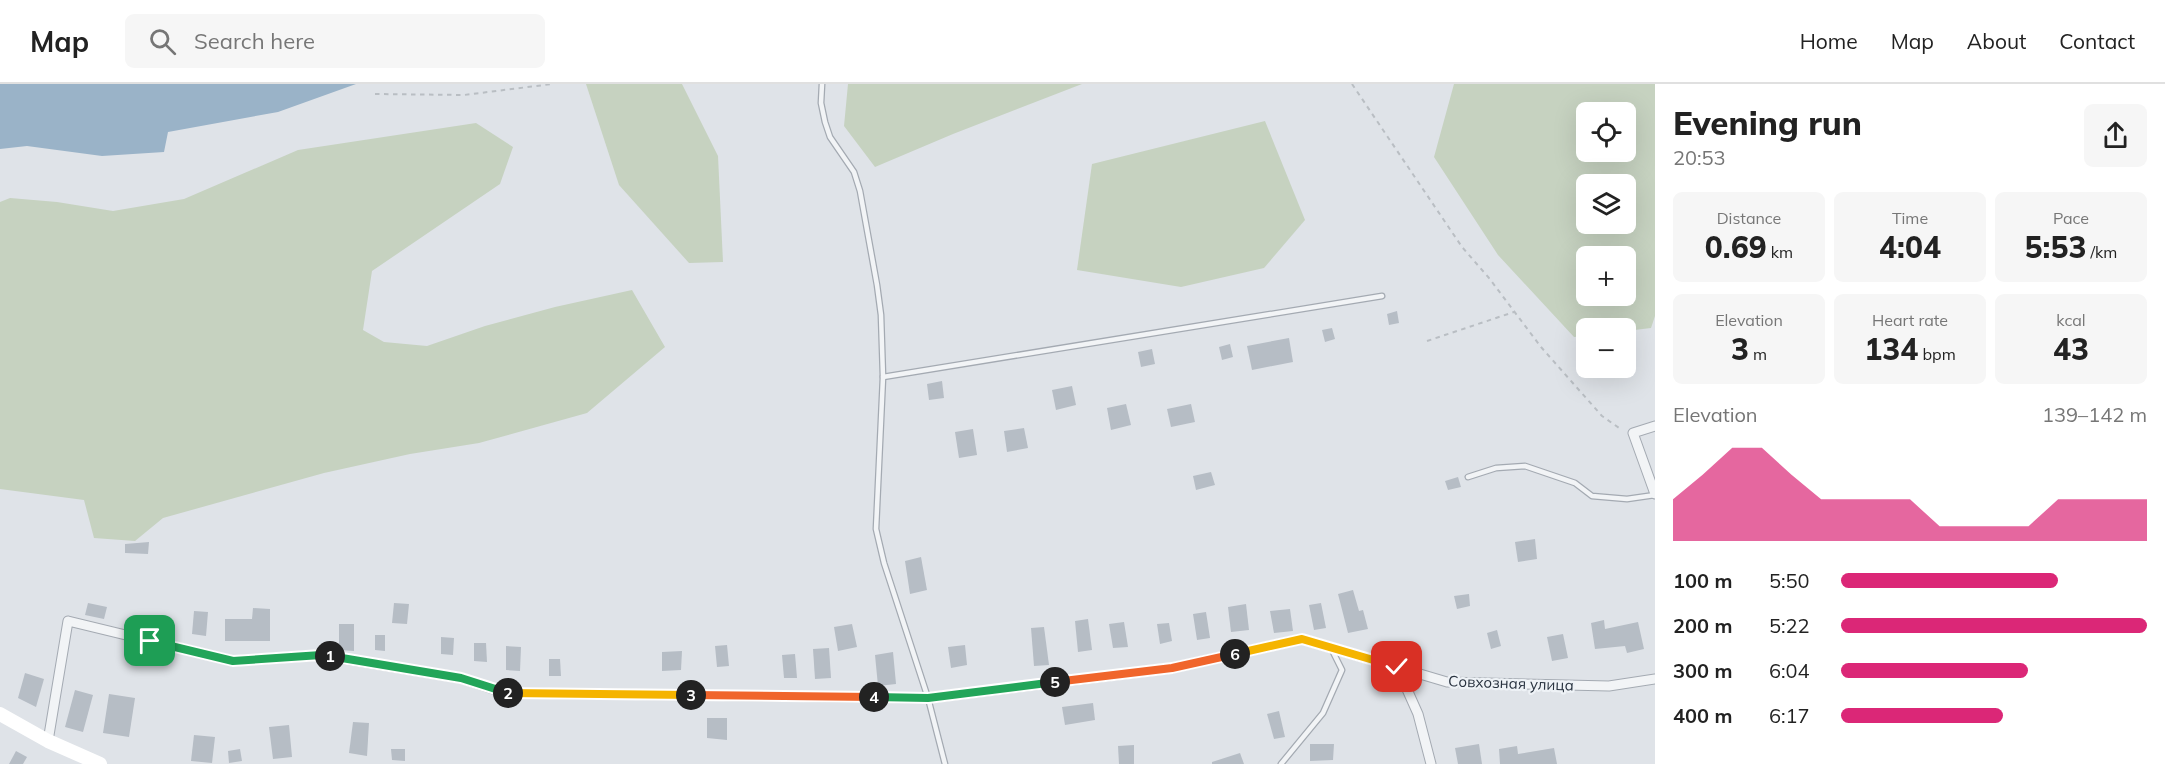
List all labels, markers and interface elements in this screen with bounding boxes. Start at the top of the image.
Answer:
search box [125,14,545,68]
text: Map [30,24,89,59]
icon: search [146,25,179,58]
text: Search here [194,27,315,55]
text: Home [1800,28,1858,54]
text: Map [1891,28,1934,54]
text: About [1967,28,2026,54]
text: Contact [2059,28,2135,54]
map controls [1576,102,1636,378]
button: locate [1576,102,1636,162]
text: Evening run [1673,102,1862,143]
button: share [2084,104,2147,167]
text: 20:53 [1673,145,1726,170]
button: layers [1576,174,1636,234]
text: Distance [1717,208,1781,228]
text: Time [1892,208,1928,228]
text: Pace [2053,208,2089,228]
text: 0.69 [1705,228,1767,266]
text: 4:04 [1879,228,1941,266]
text: 5:53 [2025,228,2086,266]
text: km [1767,242,1793,262]
text: /km [2086,242,2117,262]
button: + [1576,246,1636,306]
text: Elevation [1715,310,1783,330]
text: Heart rate [1872,310,1948,330]
text: kcal [2056,310,2086,330]
button: − [1576,318,1636,378]
text: 3 [1731,330,1749,368]
text: 134 [1864,330,1918,368]
text: 43 [2053,330,2089,368]
text: m [1749,344,1767,364]
text: bpm [1918,344,1956,364]
text: Elevation [1673,402,1758,427]
text: 139–142 m [2042,402,2147,427]
text: 100 m [1673,568,1732,593]
text: 5:50 [1769,568,1810,593]
text: 200 m [1673,613,1732,638]
text: 5:22 [1769,613,1810,638]
pin [124,615,175,666]
icon: arrive [133,624,166,657]
pin: 6 [1220,639,1250,669]
pin: 1 [315,641,345,671]
pin [1371,641,1422,692]
text: 6 [1230,644,1240,664]
text: 1 [325,646,335,666]
icon: check [1380,650,1413,683]
text: 300 m [1673,658,1732,683]
text: 6:04 [1769,658,1810,683]
pin: 5 [1040,667,1070,697]
street label: Совхозная улица [1448,671,1574,695]
text: 5 [1050,672,1060,692]
pin: 2 [493,678,523,708]
pin: 3 [676,680,706,710]
pin: 4 [859,682,889,712]
text: 2 [503,683,513,703]
text: 3 [686,685,696,705]
text: 4 [869,687,879,707]
text: 400 m [1673,703,1732,728]
text: 6:17 [1769,703,1810,728]

